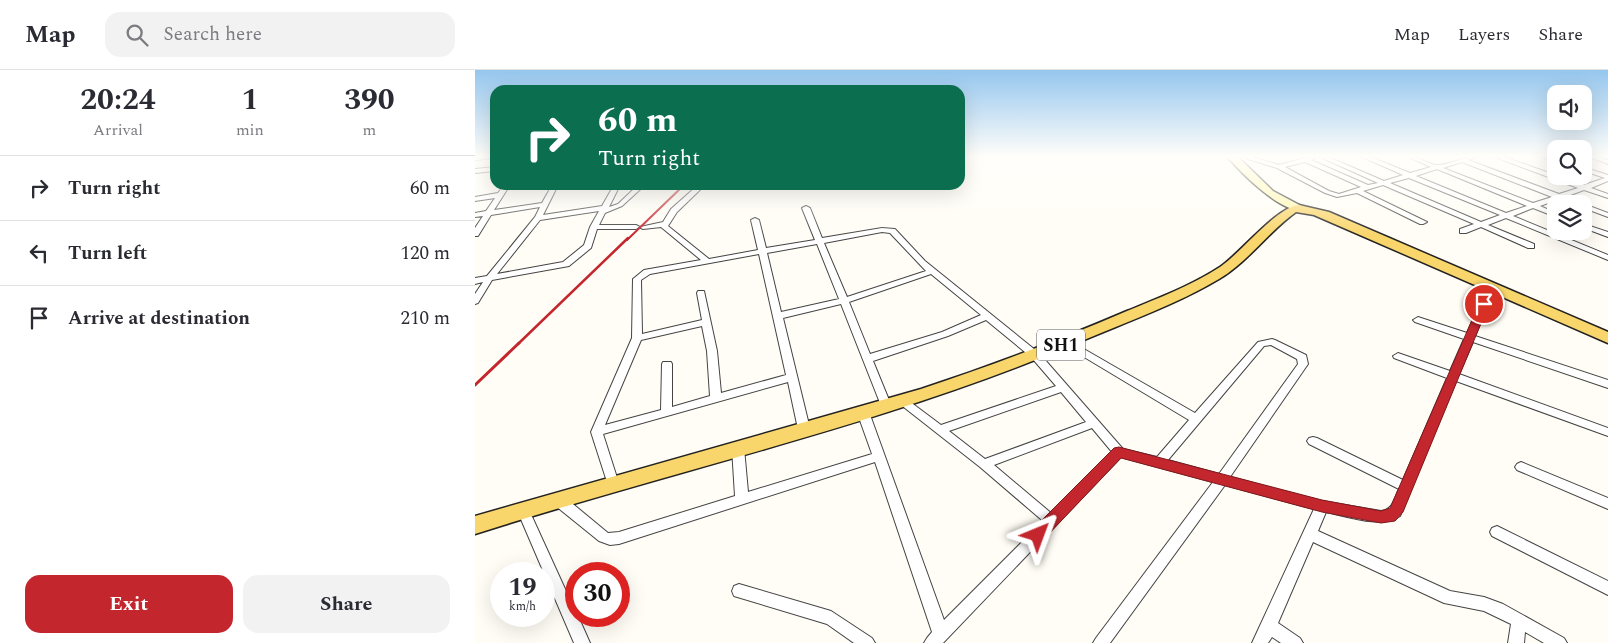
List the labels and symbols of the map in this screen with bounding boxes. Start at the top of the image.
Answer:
pin [1463,283,1505,325]
road number: SH1 [1037,330,1085,360]
position arrow [1011,508,1063,560]
speed limit sign: 30 [565,562,630,627]

